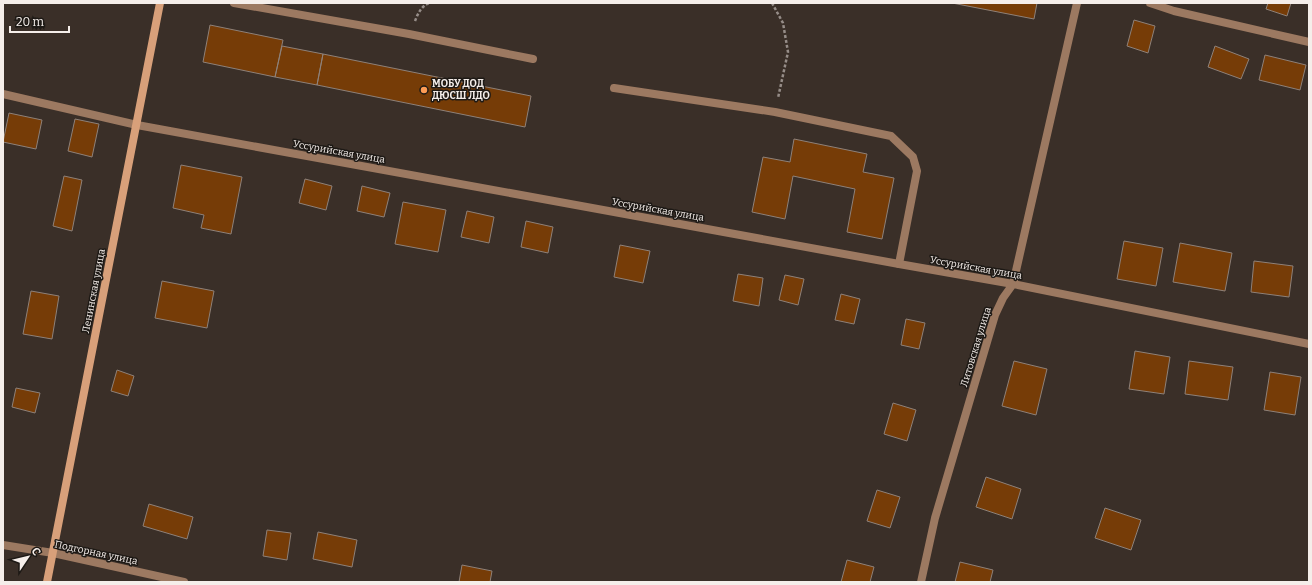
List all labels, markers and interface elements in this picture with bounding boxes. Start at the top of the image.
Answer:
scale bar [10,8,69,34]
text: 20 m [16,15,45,29]
place label: МОБУ ДОД ДЮСШ ЛДО [432,78,490,102]
marker: МОБУ ДОД ДЮСШ ЛДО [419,85,429,95]
street label: Уссурийская улица [292,138,387,166]
street label: Уссурийская улица [611,196,706,224]
street label: Ленинская улица [80,247,108,334]
street label: Уссурийская улица [929,254,1024,282]
street label: Литовская улица [958,305,994,388]
north arrow [8,537,48,577]
street label: Подгорная улица [53,538,139,568]
text: С [28,545,43,558]

